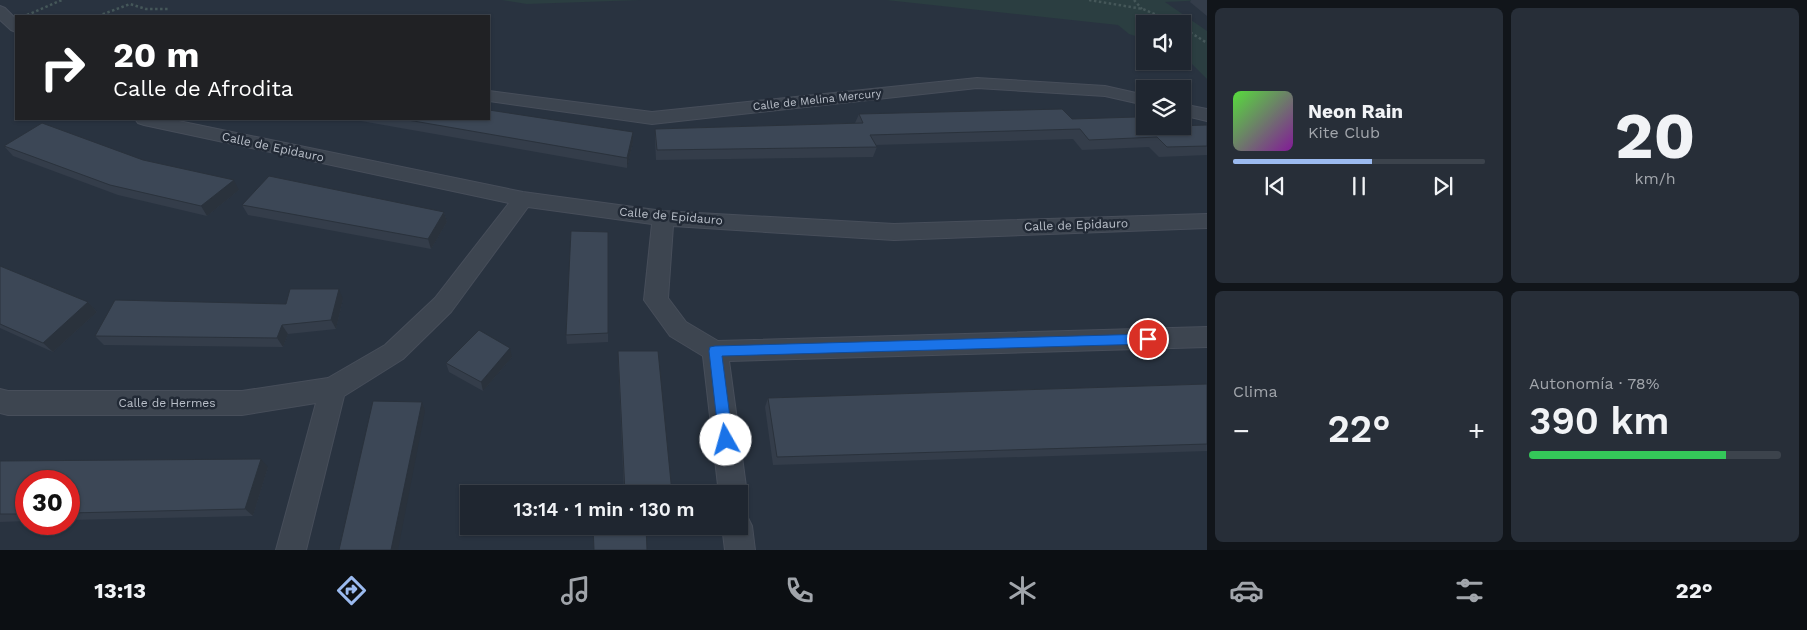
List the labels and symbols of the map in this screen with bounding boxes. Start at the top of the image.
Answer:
street label: Calle de Melina Mercury [752,87,882,113]
street label: Calle de Epidauro [221,129,325,165]
street label: Calle de Epidauro [619,204,723,228]
street label: Calle de Epidauro [1024,216,1128,234]
pin [1127,318,1169,360]
street label: Calle de Hermes [118,396,216,410]
position arrow [699,413,751,465]
speed limit sign: 30 [15,470,80,535]

